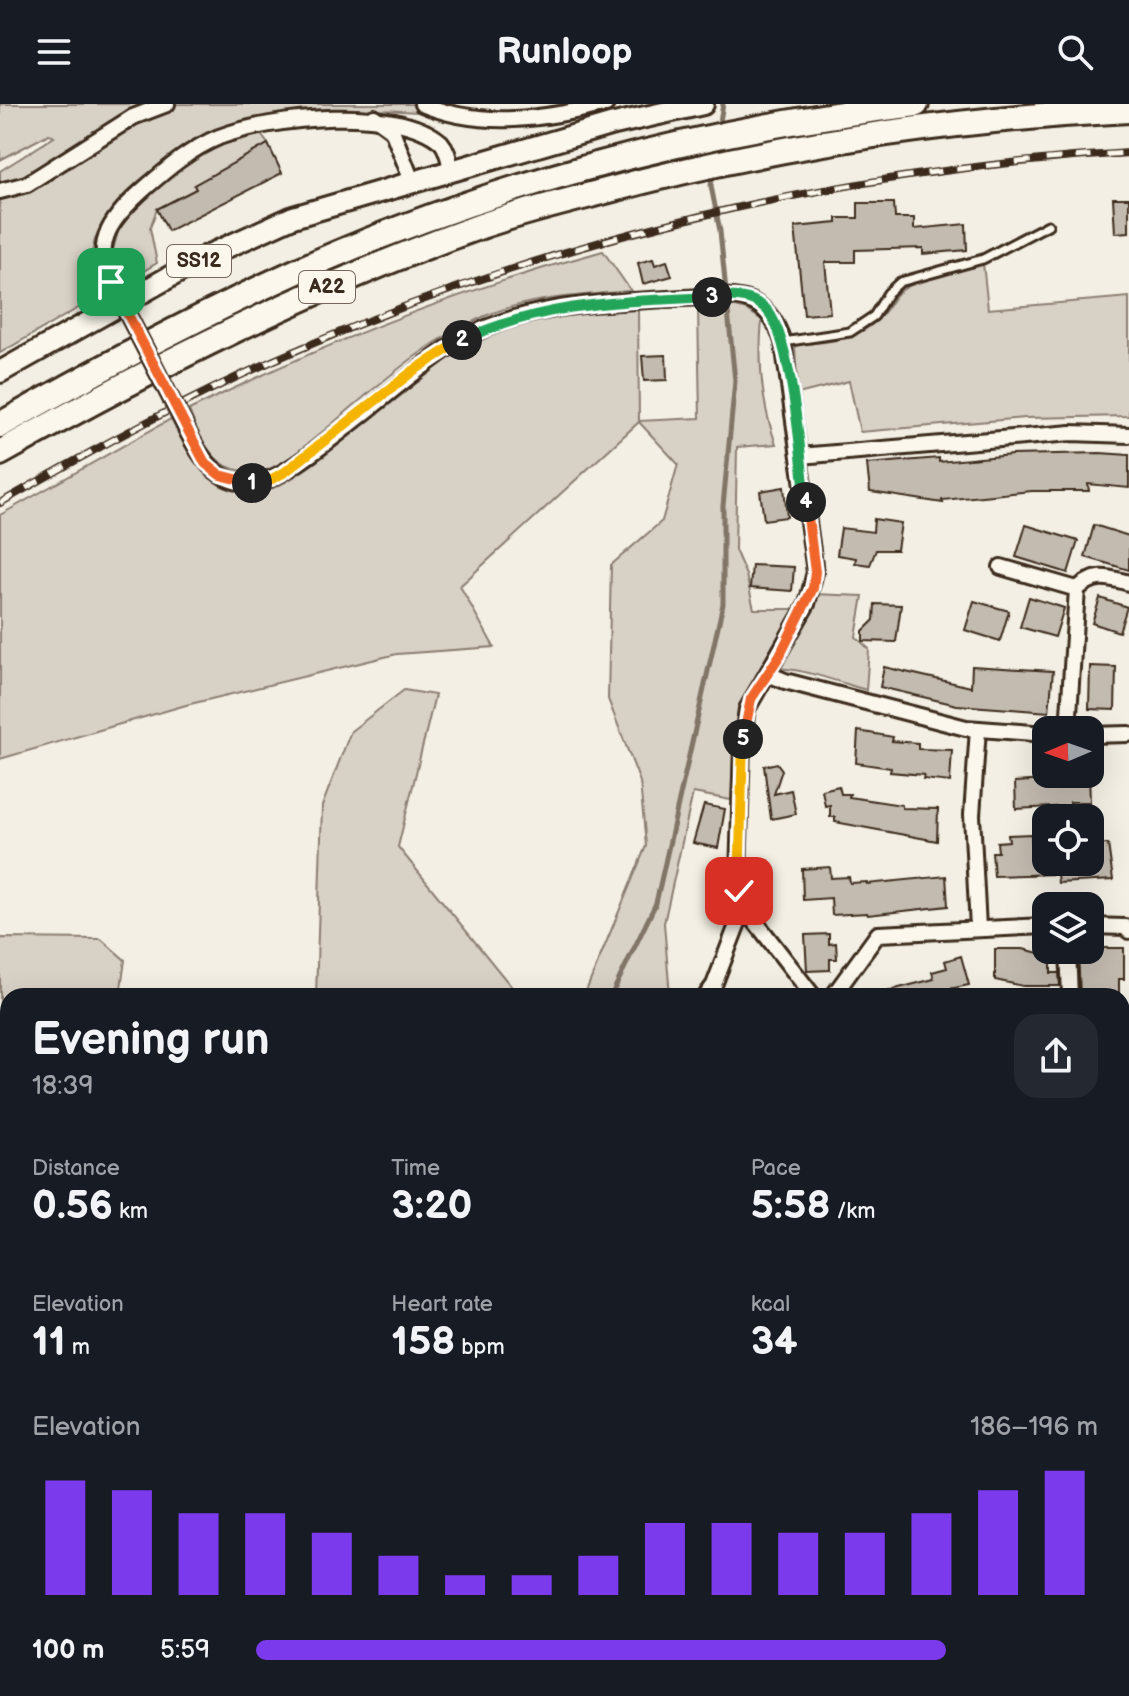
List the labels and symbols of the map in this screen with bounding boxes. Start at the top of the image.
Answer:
road number: SS12 [167,245,231,277]
pin [77,248,145,316]
road number: A22 [299,271,355,303]
pin: 3 [692,277,732,317]
pin: 2 [442,320,482,360]
pin: 1 [232,463,272,503]
pin: 4 [786,482,826,522]
north arrow [1032,716,1104,788]
pin: 5 [723,719,763,759]
pin [705,857,773,925]

